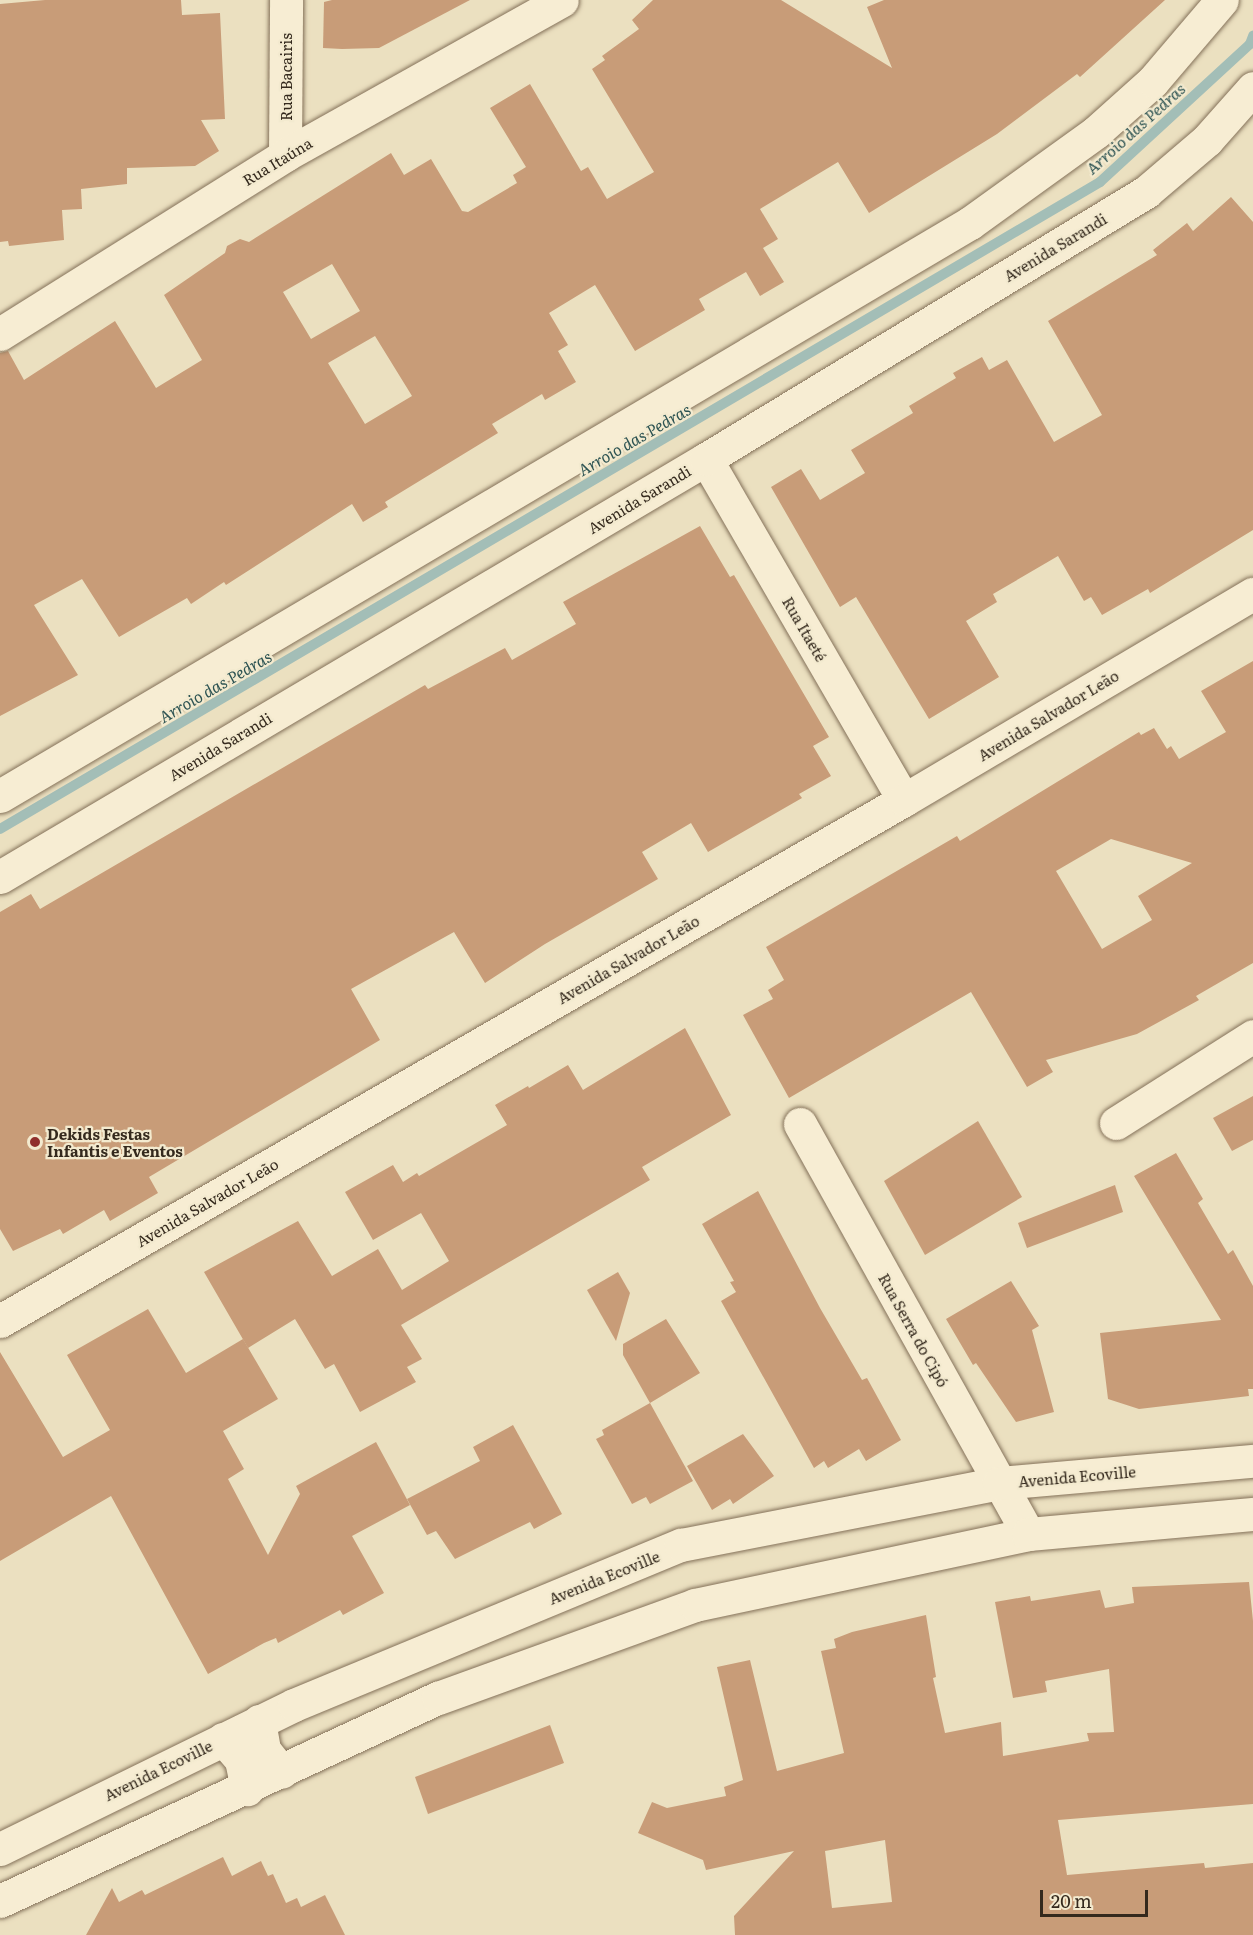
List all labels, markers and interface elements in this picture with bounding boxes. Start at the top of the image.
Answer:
street label: Rua Bacairis [277,33,295,121]
water label: Arroio das Pedras [1081,78,1189,178]
street label: Rua Itaúna [239,133,315,189]
street label: Avenida Sarandi [1000,209,1110,285]
water label: Arroio das Pedras [574,399,694,479]
street label: Avenida Sarandi [584,461,694,537]
street label: Rua Itaeté [779,593,831,665]
water label: Arroio das Pedras [155,646,275,726]
street label: Avenida Salvador Leão [974,666,1122,764]
street label: Avenida Sarandi [165,708,275,784]
street label: Avenida Salvador Leão [554,911,702,1007]
place label: Dekids Festas Infantis e Eventos [47,1124,183,1159]
marker: Dekids Festas Infantis e Eventos [28,1135,42,1149]
street label: Avenida Salvador Leão [133,1154,281,1250]
street label: Rua Serra do Cipó [875,1270,953,1390]
street label: Avenida Ecoville [1017,1462,1137,1490]
street label: Avenida Ecoville [546,1547,662,1607]
street label: Avenida Ecoville [101,1736,215,1804]
scale bar [1043,1878,1151,1916]
text: 20 m [1051,1887,1092,1914]

